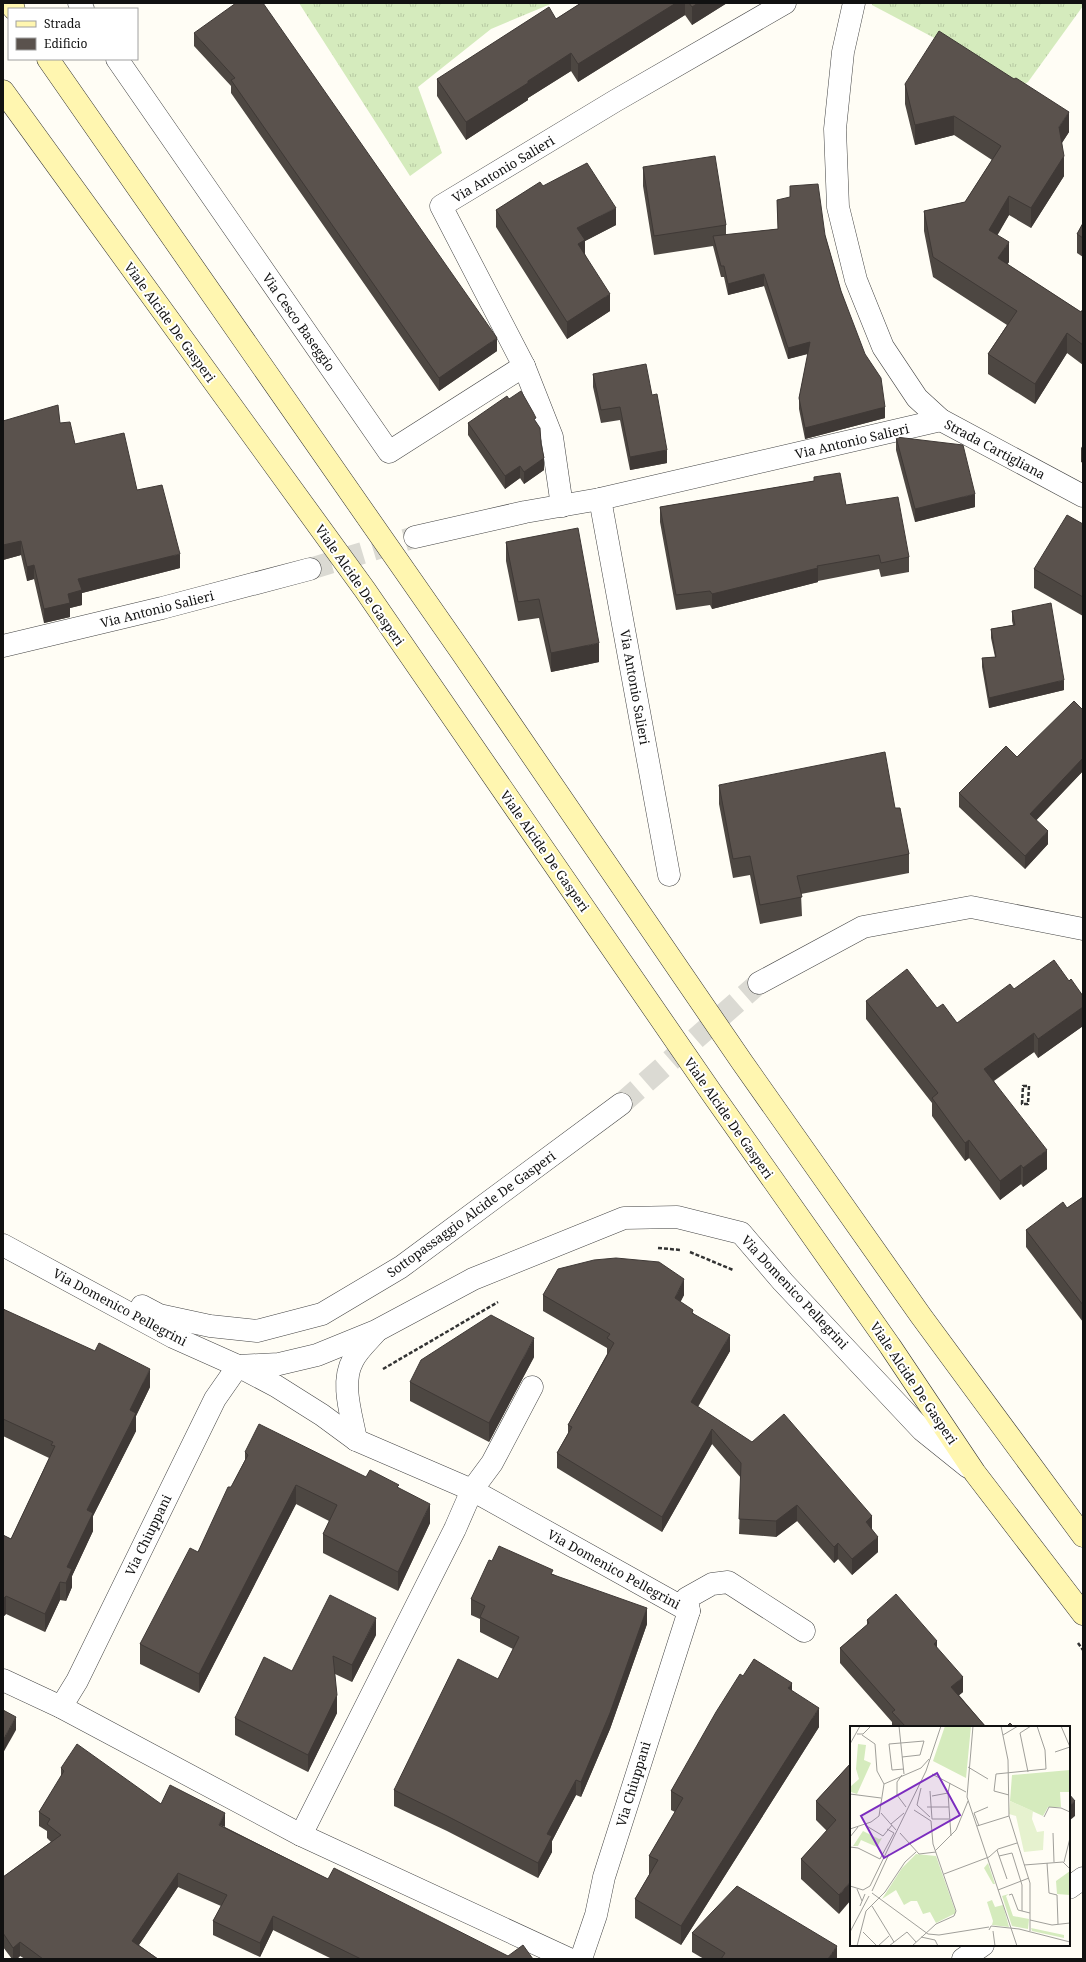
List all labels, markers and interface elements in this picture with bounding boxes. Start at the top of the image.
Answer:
legend [8,8,138,60]
text: Strada [44,15,81,32]
text: Edificio [44,35,87,52]
street label: Via Antonio Salieri [448,131,558,207]
street label: Viale Alcide De Gasperi [120,258,220,386]
street label: Via Cesco Baseggio [258,269,340,375]
street label: Strada Cartigliana [941,415,1049,483]
street label: Via Antonio Salieri [793,419,911,463]
street label: Viale Alcide De Gasperi [311,521,409,649]
street label: Via Antonio Salieri [98,586,216,632]
street label: Via Antonio Salieri [616,628,654,746]
street label: Viale Alcide De Gasperi [496,787,594,915]
street label: Viale Alcide De Gasperi [680,1054,778,1182]
street label: Sottopassaggio Alcide De Gasperi [383,1147,559,1281]
street label: Via Domenico Pellegrini [738,1231,852,1353]
street label: Via Domenico Pellegrini [50,1264,190,1350]
street label: Viale Alcide De Gasperi [866,1318,962,1448]
street label: Via Chiuppani [121,1491,175,1579]
street label: Via Domenico Pellegrini [544,1525,684,1613]
inset map [850,1726,1070,1946]
street label: Via Chiuppani [612,1739,654,1829]

